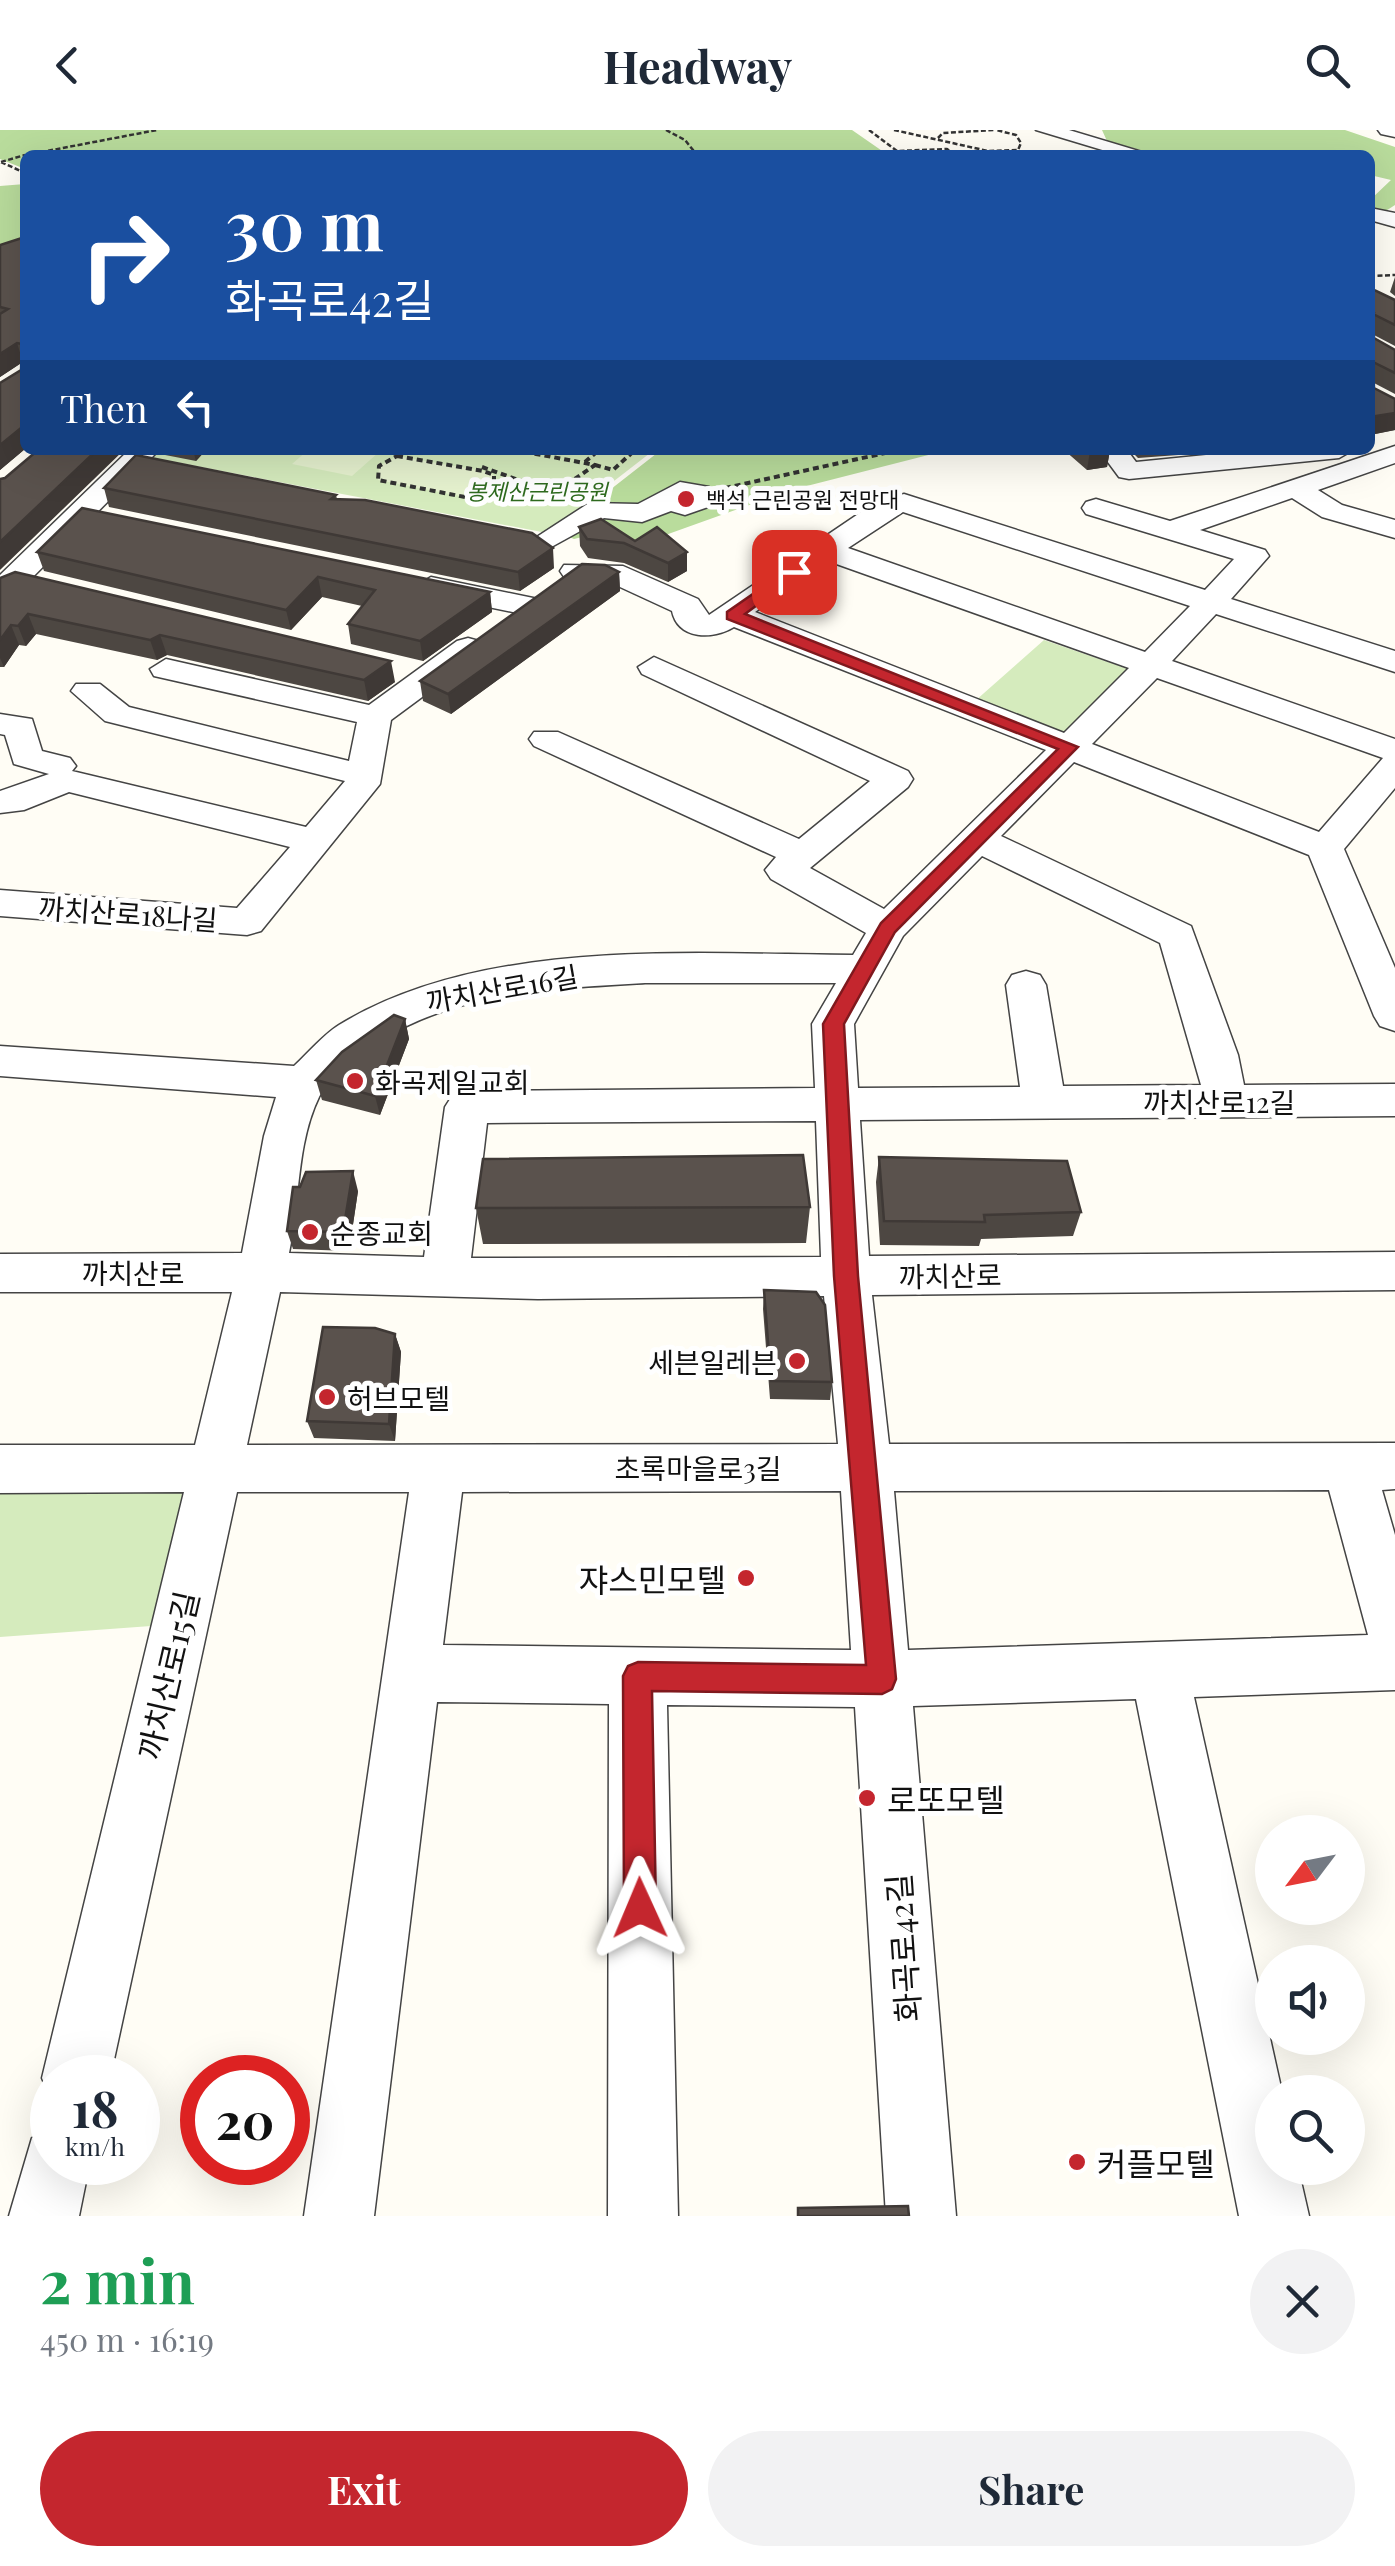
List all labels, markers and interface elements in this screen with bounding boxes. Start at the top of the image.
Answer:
text: Headway [603,35,792,95]
icon: back [40,38,95,93]
icon: search [1300,38,1355,93]
text: 30 m [225,175,384,269]
icon: right [60,190,190,320]
text: 화곡로42길 [225,268,434,328]
icon: left [168,380,223,435]
text: Then [60,382,148,433]
park label: 봉제산근린공원 [466,476,610,506]
place label: 백석 근린공원 전망대 [706,484,899,514]
marker: 백석 근린공원 전망대 [675,488,697,510]
pin [752,530,837,615]
icon: arrive [767,545,822,600]
street label: 까치산로18나길 [37,888,219,938]
street label: 까치산로16길 [423,956,581,1020]
place label: 화곡제일교회 [375,1063,530,1100]
marker: 화곡제일교회 [344,1070,366,1092]
street label: 까치산로12길 [1143,1083,1295,1120]
place label: 순종교회 [330,1214,433,1251]
marker: 순종교회 [299,1221,321,1243]
street label: 까치산로 [81,1254,185,1291]
street label: 까치산로 [898,1256,1002,1294]
place label: 세븐일레븐 [648,1343,777,1380]
marker: 세븐일레븐 [786,1350,808,1372]
place label: 허브모텔 [347,1379,450,1416]
marker: 허브모텔 [316,1386,338,1408]
street label: 초록마을로3길 [614,1449,782,1486]
place label: 쟈스민모텔 [579,1557,726,1600]
marker: 쟈스민모텔 [735,1567,757,1589]
street label: 까치산로15길 [127,1586,207,1764]
place label: 로또모텔 [887,1777,1005,1820]
marker: 로또모텔 [856,1787,878,1809]
north arrow [1255,1815,1365,1925]
map controls [1255,1815,1365,2185]
position arrow [588,1856,692,1960]
street label: 화곡로42길 [875,1872,929,2024]
button: sound [1255,1945,1365,2055]
speed limit sign: 20 [180,2055,310,2185]
text: 18 [71,2074,119,2141]
button: search [1255,2075,1365,2185]
text: km/h [65,2129,125,2162]
place label: 커플모텔 [1097,2141,1215,2184]
marker: 커플모텔 [1066,2151,1088,2173]
text: 2 min [40,2239,195,2319]
button: close [1250,2249,1355,2354]
text: 450 m · 16:19 [40,2317,214,2360]
button: Exit [40,2431,688,2546]
button: Share [708,2431,1355,2546]

